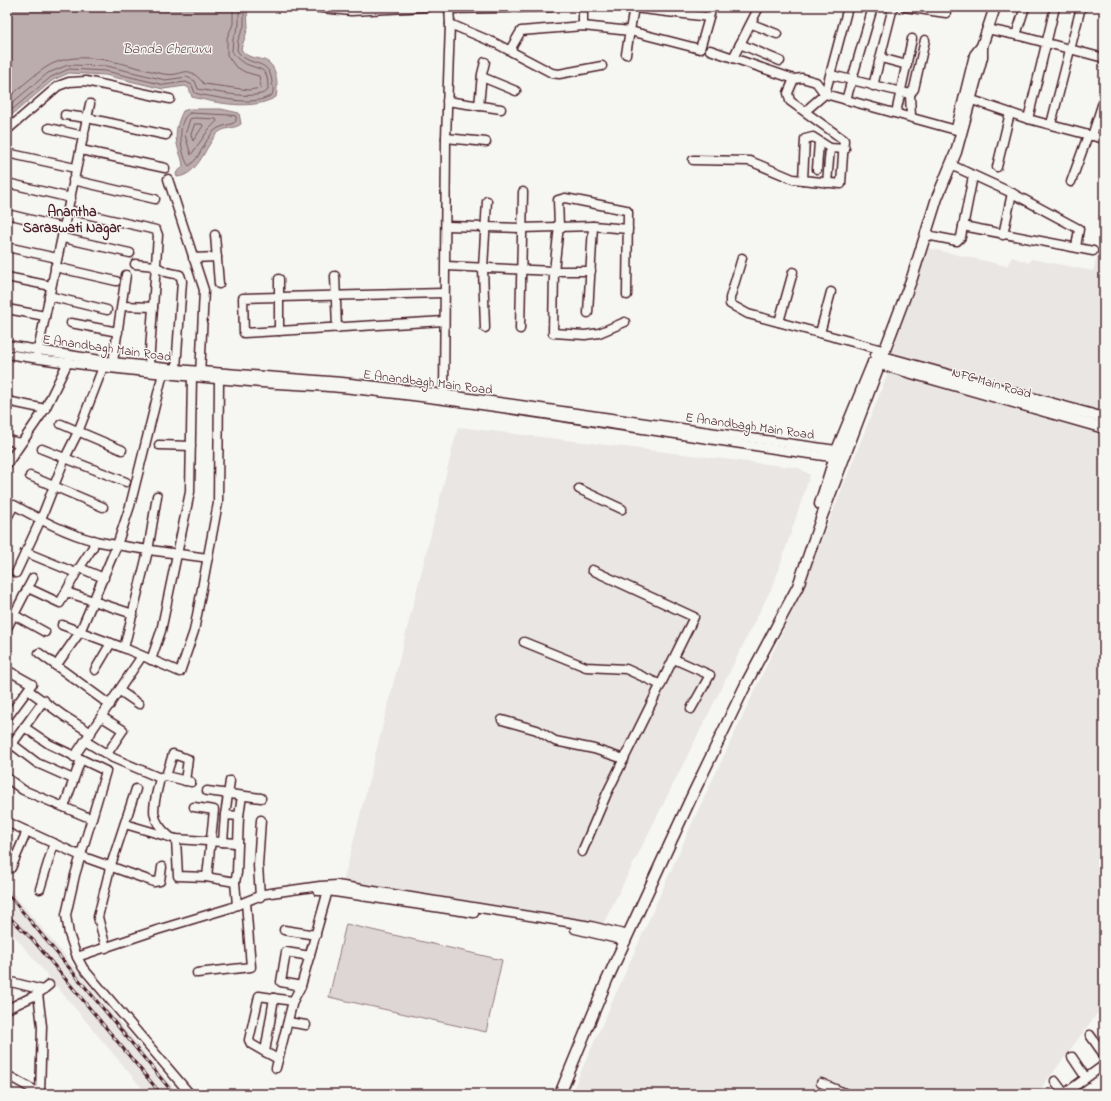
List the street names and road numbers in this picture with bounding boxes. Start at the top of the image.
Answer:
street label: E Anandbagh Main Road [41,330,173,368]
street label: NFC Main Road [950,363,1034,404]
street label: E Anandbagh Main Road [362,365,494,401]
street label: E Anandbagh Main Road [684,408,816,446]

